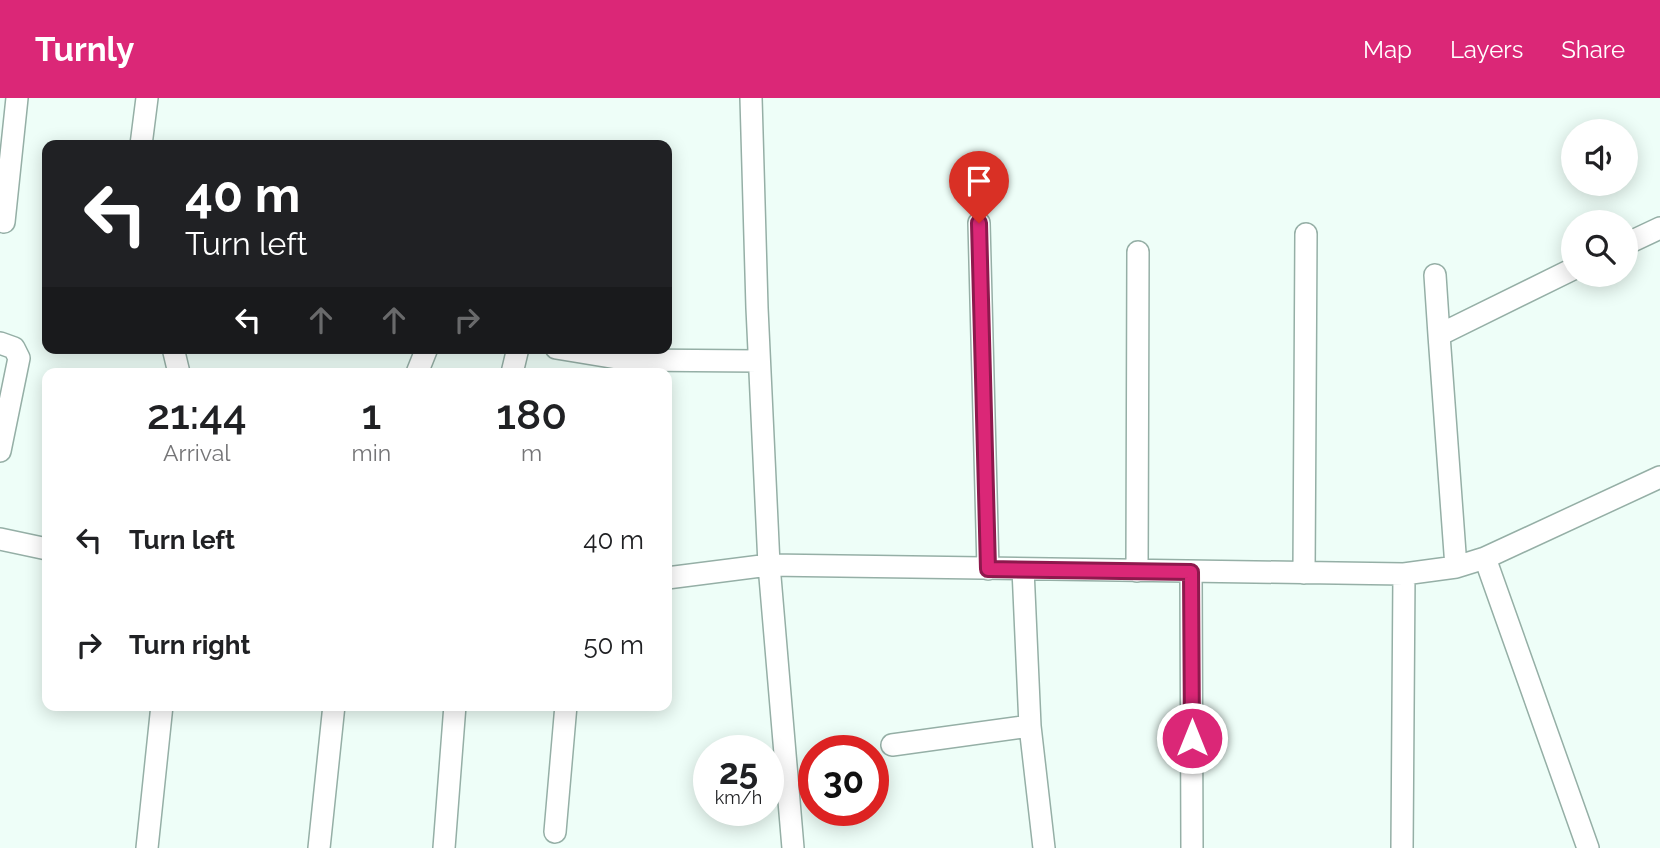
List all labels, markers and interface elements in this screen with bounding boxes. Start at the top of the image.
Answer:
text: Turnly [35,30,134,69]
text: Map [1363,35,1412,64]
text: Layers [1450,35,1523,64]
text: Share [1561,35,1625,64]
map controls [1561,119,1638,287]
button: sound [1561,119,1638,196]
pin [949,151,1009,223]
icon: arrive [960,162,998,200]
text: 40 m [185,166,300,223]
icon: left [70,168,161,259]
button: search [1561,210,1638,287]
text: Turn left [185,225,307,262]
icon: left [229,301,267,339]
icon: ahead [302,301,340,339]
icon: ahead [375,301,413,339]
icon: right [448,301,486,339]
text: 21:44 [147,390,247,439]
text: 1 [361,390,381,439]
text: 180 [496,390,567,439]
text: Arrival [163,439,231,466]
text: min [352,439,391,466]
text: m [521,439,542,466]
icon: left [70,521,108,559]
text: Turn left [129,525,235,555]
text: 40 m [583,525,644,555]
icon: right [70,626,108,664]
text: Turn right [129,630,250,660]
text: 50 m [583,630,644,660]
position arrow [1155,701,1229,775]
speed limit sign: 30 [798,735,889,826]
text: 25 [719,751,758,792]
text: km/h [715,787,762,808]

